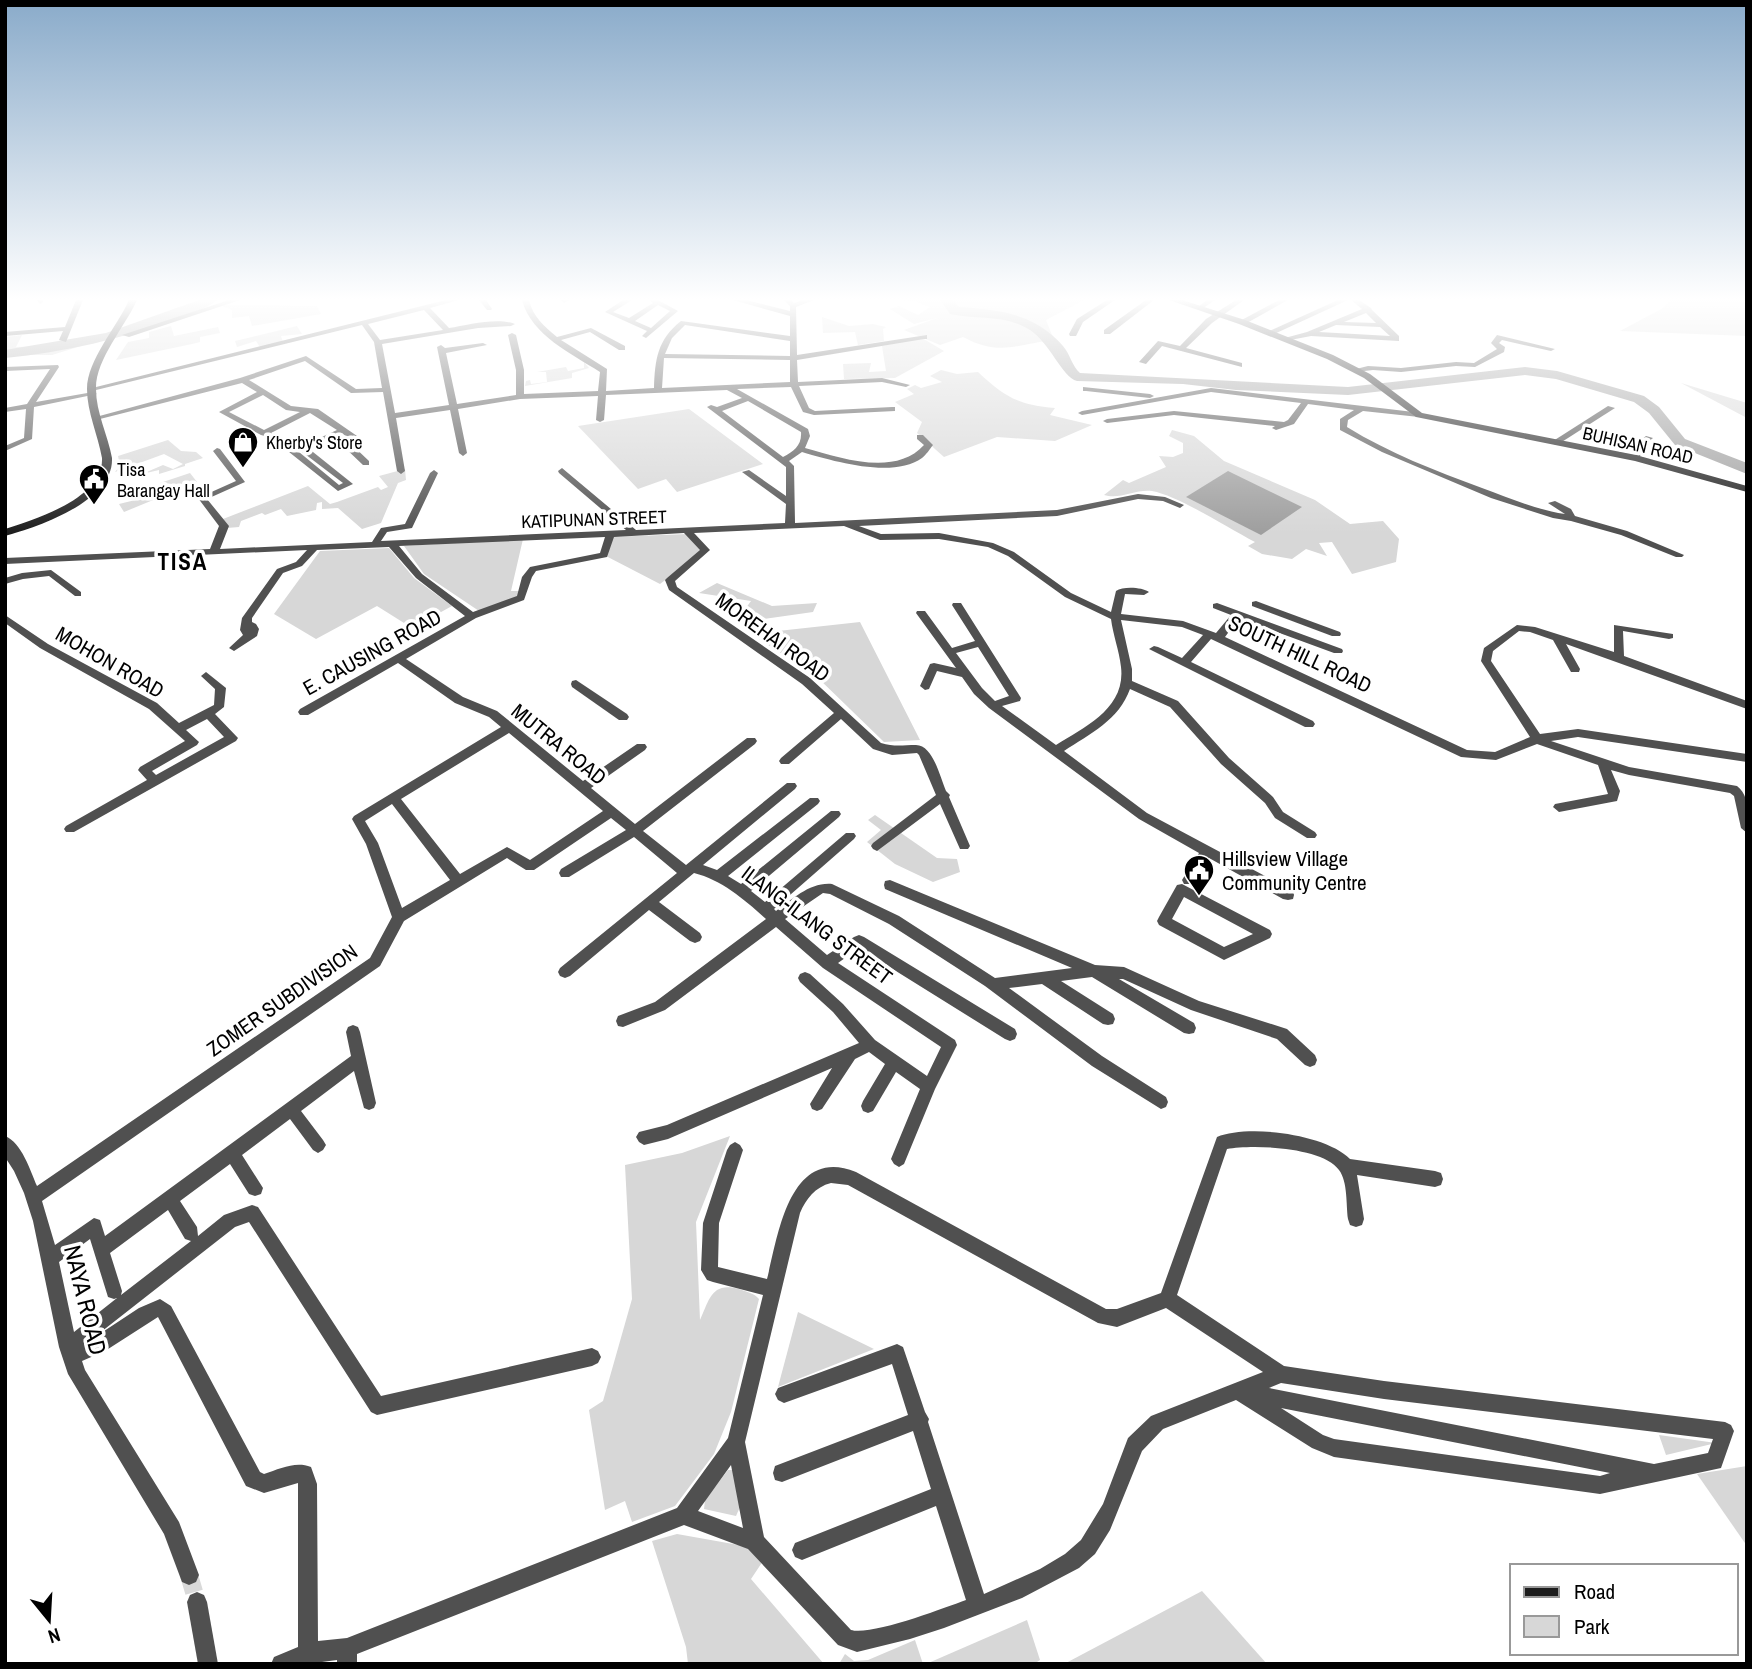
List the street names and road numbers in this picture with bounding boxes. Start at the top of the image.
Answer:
street label: BUHISAN ROAD [1580,420,1696,470]
street label: KATIPUNAN STREET [521,504,667,534]
street label: MOREHAI ROAD [710,586,836,688]
street label: E. CAUSING ROAD [298,602,446,702]
street label: SOUTH HILL ROAD [1223,608,1377,700]
street label: MOHON ROAD [51,619,169,705]
street label: MUTRA ROAD [505,697,613,791]
street label: ILANG-ILANG STREET [736,859,899,992]
street label: ZOMER SUBDIVISION [201,937,363,1063]
street label: NAYA ROAD [57,1242,115,1358]

